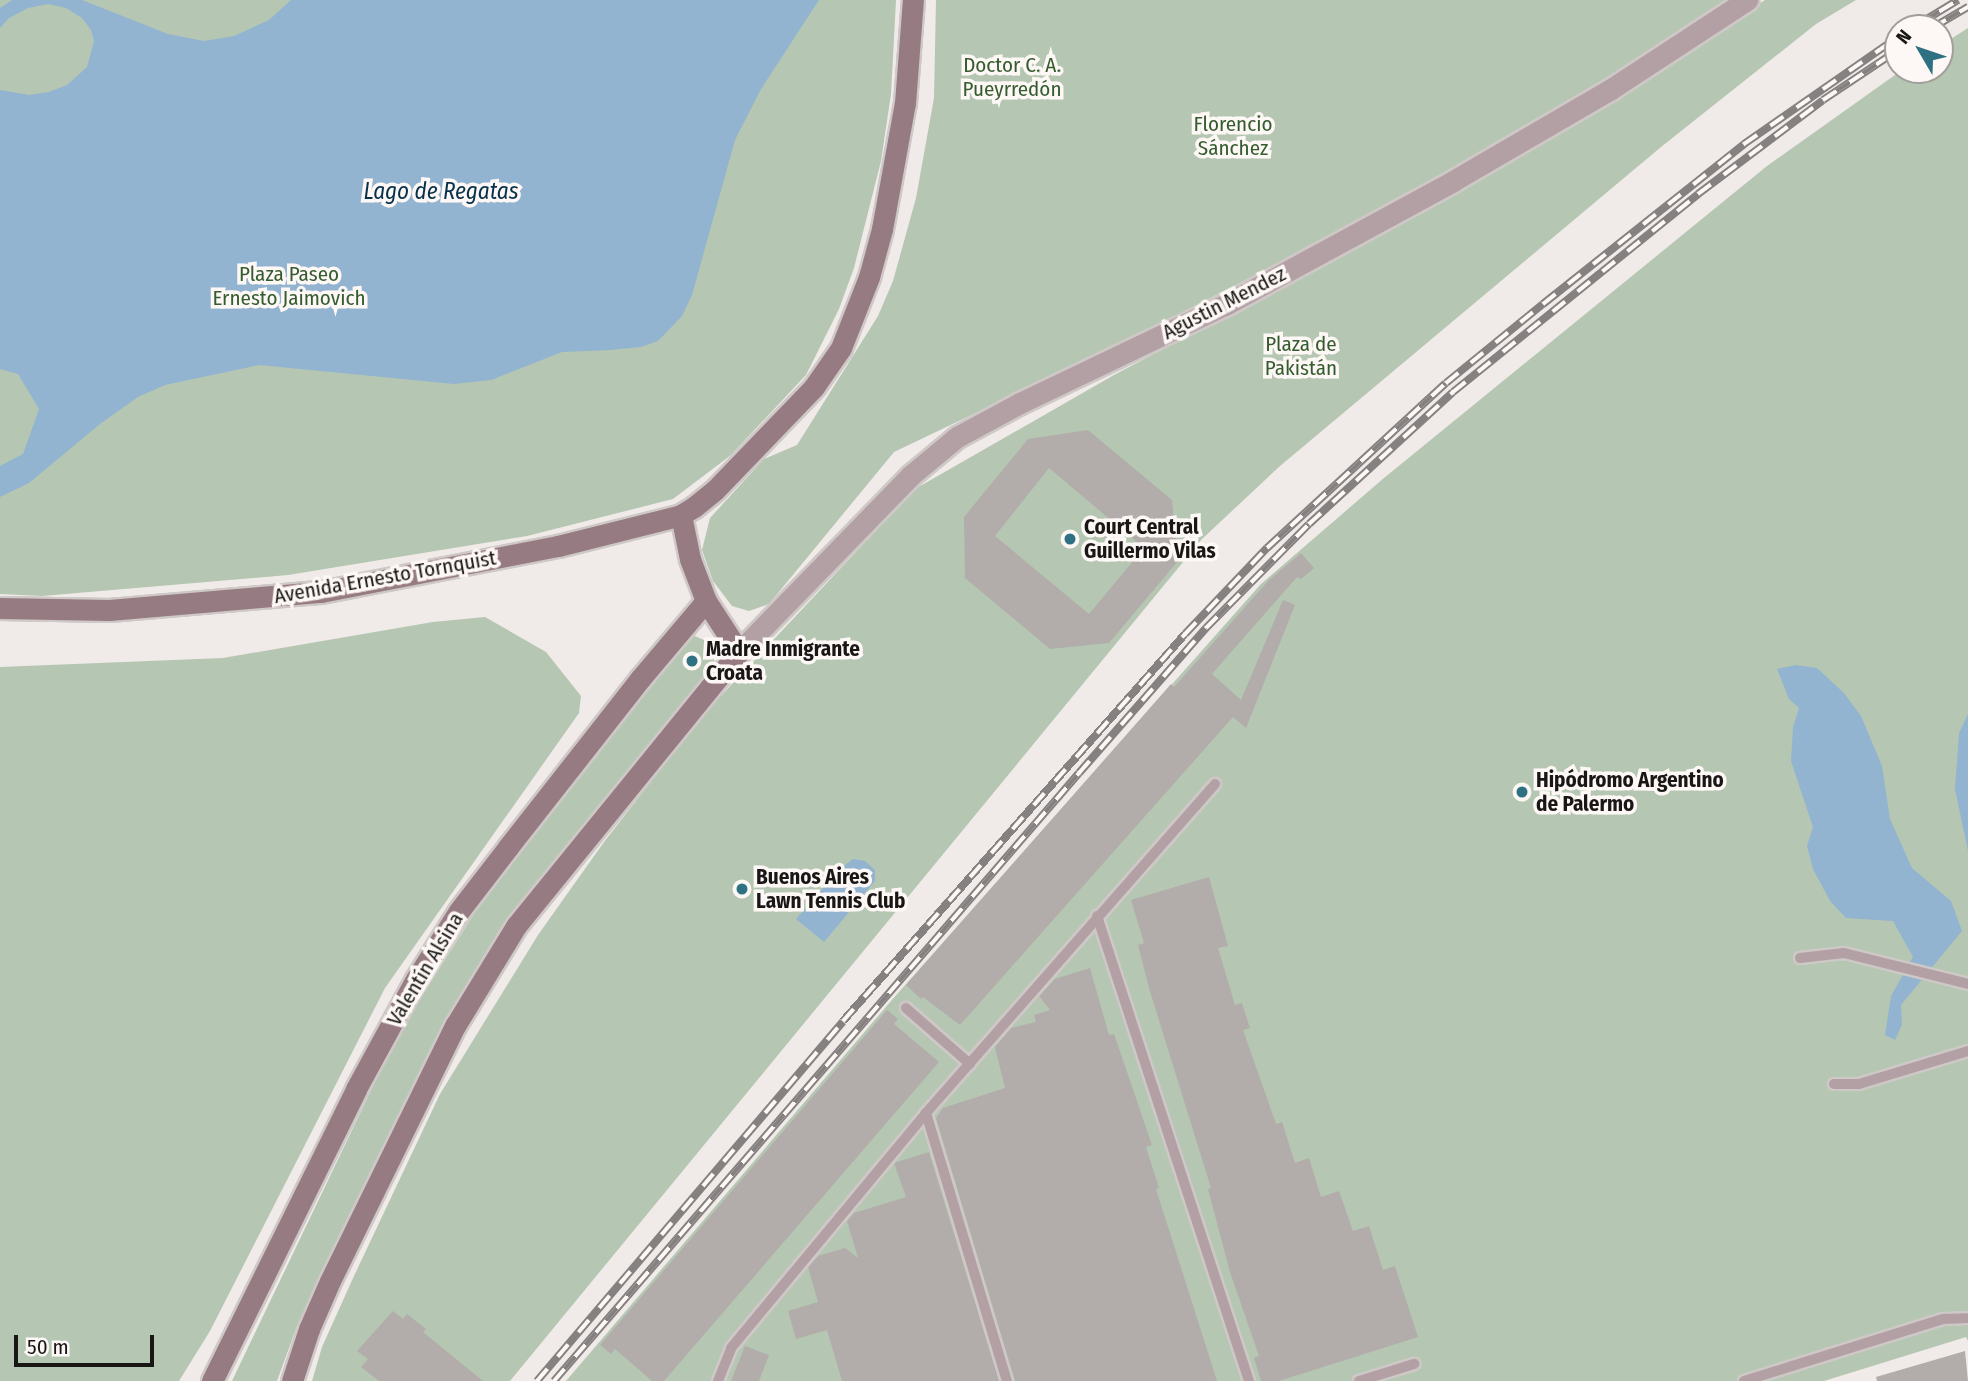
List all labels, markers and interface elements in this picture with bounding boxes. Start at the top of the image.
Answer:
north arrow [1884,14,1954,84]
text: N [1891,25,1916,48]
park label: Doctor C. A. Pueyrredón [963,52,1061,102]
park label: Florencio Sánchez [1194,111,1272,161]
water label: Lago de Regatas [364,177,518,205]
park label: Plaza Paseo Ernesto Jaimovich [212,261,366,311]
street label: Agustin Mendez [1158,261,1290,345]
park label: Plaza de Pakistán [1265,331,1337,381]
place label: Court Central Guillermo Vilas [1084,514,1216,564]
marker: Court Central Guillermo Vilas [1062,531,1078,547]
street label: Avenida Ernesto Tornquist [272,545,498,609]
place label: Madre Inmigrante Croata [706,636,860,686]
marker: Madre Inmigrante Croata [684,653,700,669]
place label: Hipódromo Argentino de Palermo [1536,767,1724,817]
marker: Hipódromo Argentino de Palermo [1514,784,1530,800]
place label: Buenos Aires Lawn Tennis Club [756,864,905,914]
marker: Buenos Aires Lawn Tennis Club [734,881,750,897]
street label: Valentín Alsina [381,908,469,1030]
scale bar [18,1322,158,1366]
text: 50 m [27,1334,69,1360]

